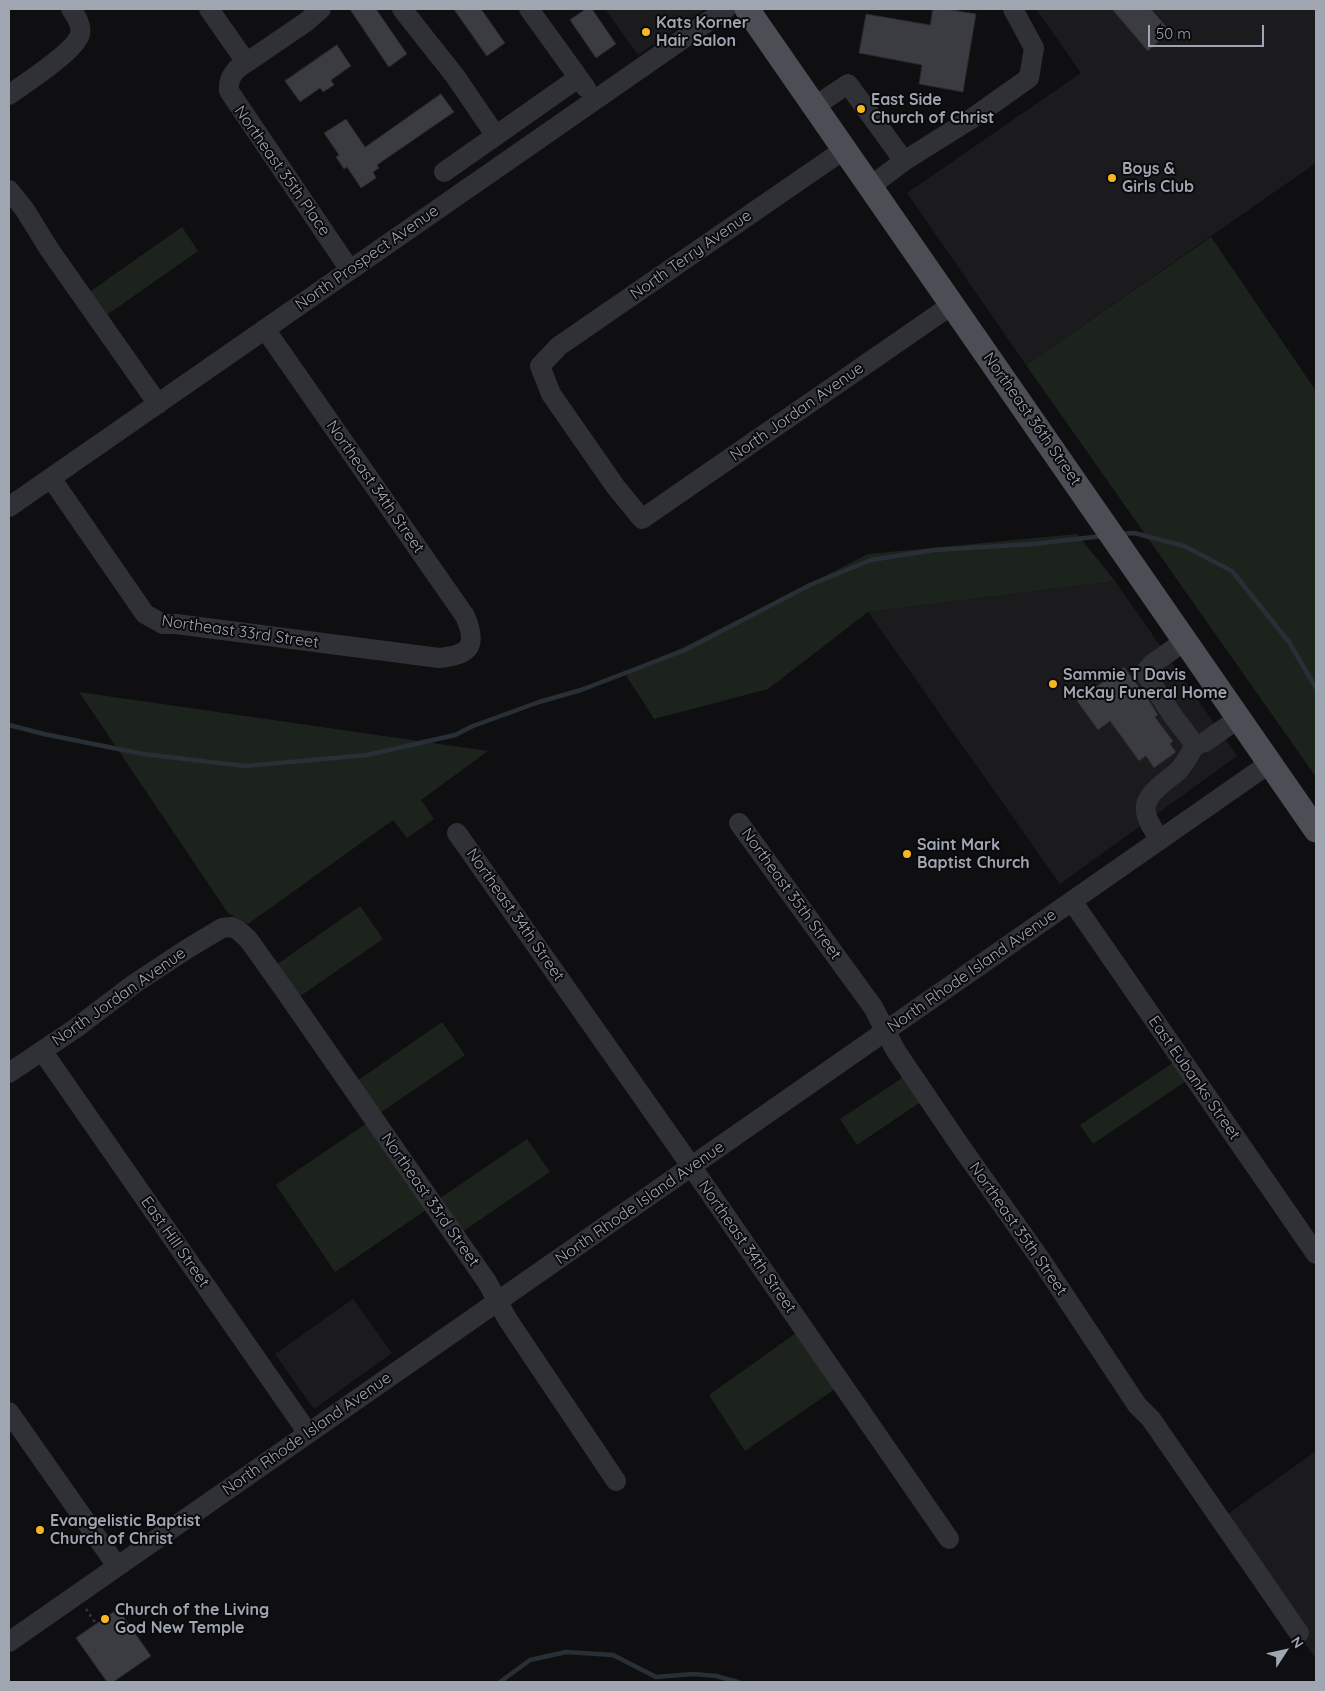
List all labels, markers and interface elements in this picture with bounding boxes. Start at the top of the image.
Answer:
place label: Kats Korner Hair Salon [656,13,749,51]
scale bar [1150,15,1266,47]
text: 50 m [1156,24,1191,43]
marker: Kats Korner Hair Salon [640,26,652,38]
place label: East Side Church of Christ [871,90,994,128]
street label: Northeast 35th Place [230,102,334,240]
marker: East Side Church of Christ [855,103,867,115]
place label: Boys & Girls Club [1122,159,1194,197]
marker: Boys & Girls Club [1106,172,1118,184]
street label: North Prospect Avenue [292,201,442,315]
street label: North Terry Avenue [627,206,755,304]
street label: Northeast 36th Street [979,349,1085,489]
street label: North Jordan Avenue [726,359,868,465]
street label: Northeast 34th Street [322,417,428,557]
street label: Northeast 33rd Street [160,611,320,653]
place label: Sammie T Davis McKay Funeral Home [1063,665,1227,703]
marker: Sammie T Davis McKay Funeral Home [1047,678,1059,690]
street label: Northeast 35th Street [737,825,845,963]
place label: Saint Mark Baptist Church [917,835,1030,873]
street label: Northeast 34th Street [462,845,568,985]
marker: Saint Mark Baptist Church [901,848,913,860]
street label: North Rhode Island Avenue [884,905,1060,1037]
street label: North Jordan Avenue [48,944,190,1050]
street label: East Eubanks Street [1144,1012,1244,1144]
street label: Northeast 33rd Street [377,1130,483,1270]
street label: North Rhode Island Avenue [552,1137,728,1269]
street label: Northeast 35th Street [965,1159,1071,1299]
street label: Northeast 34th Street [694,1177,800,1317]
street label: East Hill Street [137,1193,213,1291]
street label: North Rhode Island Avenue [219,1368,395,1500]
place label: Evangelistic Baptist Church of Christ [50,1511,201,1549]
marker: Evangelistic Baptist Church of Christ [34,1524,46,1536]
place label: Church of the Living God New Temple [115,1600,269,1638]
marker: Church of the Living God New Temple [99,1613,111,1625]
north arrow [1260,1626,1310,1676]
text: N [1287,1633,1308,1652]

